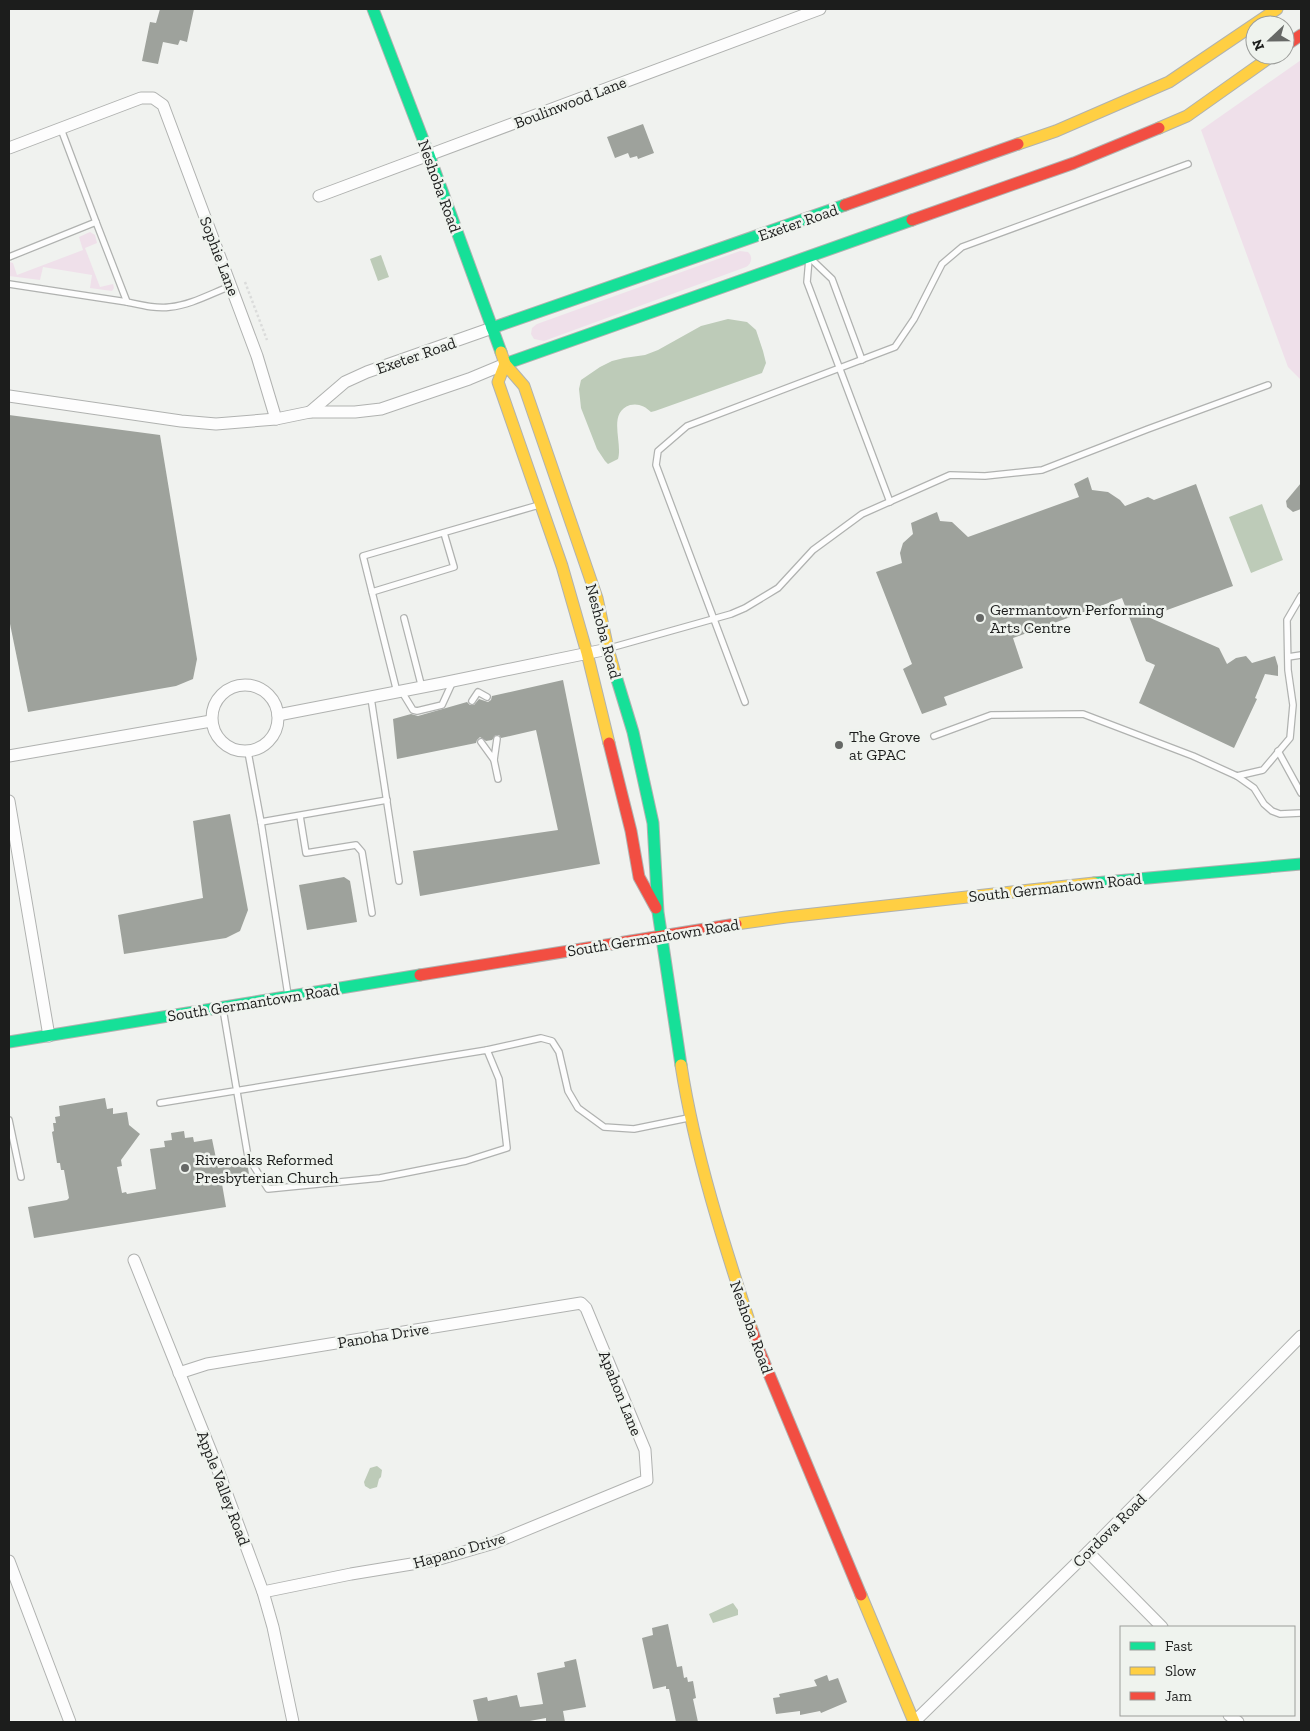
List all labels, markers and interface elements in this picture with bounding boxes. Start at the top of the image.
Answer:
north arrow [1245,15,1295,65]
text: N [1248,36,1268,53]
street label: Boulinwood Lane [511,72,629,133]
street label: Neshoba Road [414,137,465,235]
street label: Exeter Road [756,200,841,245]
street label: Sophie Lane [196,214,243,298]
street label: Exeter Road [374,333,459,378]
street label: Neshoba Road [582,582,625,681]
place label: Germantown Performing Arts Centre [990,600,1164,637]
marker: Germantown Performing Arts Centre [974,612,986,624]
place label: The Grove at GPAC [849,727,920,764]
marker: The Grove at GPAC [833,739,845,751]
street label: South Germantown Road [968,869,1143,906]
street label: South Germantown Road [566,915,740,960]
street label: South Germantown Road [166,980,340,1025]
place label: Riveroaks Reformed Presbyterian Church [195,1150,338,1187]
marker: Riveroaks Reformed Presbyterian Church [179,1162,191,1174]
street label: Neshoba Road [726,1278,777,1376]
street label: Panoha Drive [336,1319,430,1352]
street label: Apahon Lane [595,1348,646,1438]
street label: Apple Valley Road [193,1428,254,1548]
street label: Cordova Road [1069,1490,1150,1571]
street label: Hapano Drive [411,1528,507,1573]
legend [1120,1626,1295,1716]
text: Fast [1165,1637,1193,1655]
text: Slow [1165,1662,1197,1680]
text: Jam [1165,1687,1192,1705]

